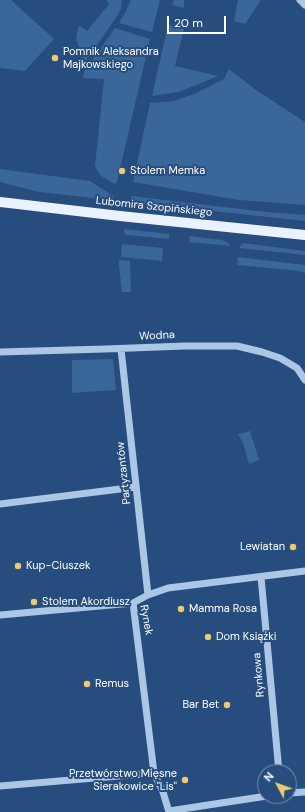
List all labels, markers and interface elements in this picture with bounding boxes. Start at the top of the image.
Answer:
scale bar [169,8,228,34]
text: 20 m [174,15,203,31]
place label: Pomnik Aleksandra Majkowskiego [63,45,159,71]
marker: Pomnik Aleksandra Majkowskiego [50,53,60,63]
place label: Stolem Memka [130,164,205,178]
marker: Stolem Memka [117,166,127,176]
street label: Lubomira Szopińskiego [95,194,213,220]
street label: Wodna [139,328,175,344]
street label: Partyzantów [114,441,134,505]
place label: Lewiatan [240,540,285,554]
marker: Lewiatan [288,542,298,552]
place label: Kup-Ciuszek [26,559,91,573]
marker: Kup-Ciuszek [13,561,23,571]
place label: Stolem Akordiusz [42,595,130,609]
marker: Stolem Akordiusz [29,597,39,607]
place label: Mamma Rosa [189,602,257,616]
street label: Rynek [137,604,155,636]
marker: Mamma Rosa [176,604,186,614]
place label: Dom Książki [216,630,276,644]
marker: Dom Książki [203,632,213,642]
street label: Rynkowa [250,652,268,698]
place label: Remus [95,677,129,691]
marker: Remus [82,679,92,689]
place label: Bar Bet [182,698,219,712]
marker: Bar Bet [222,700,232,710]
north arrow [257,764,297,804]
place label: Przetwórstwo Mięsne Sierakowice "Lis" [69,767,177,793]
text: N [261,769,277,784]
marker: Przetwórstwo Mięsne Sierakowice "Lis" [180,775,190,785]

